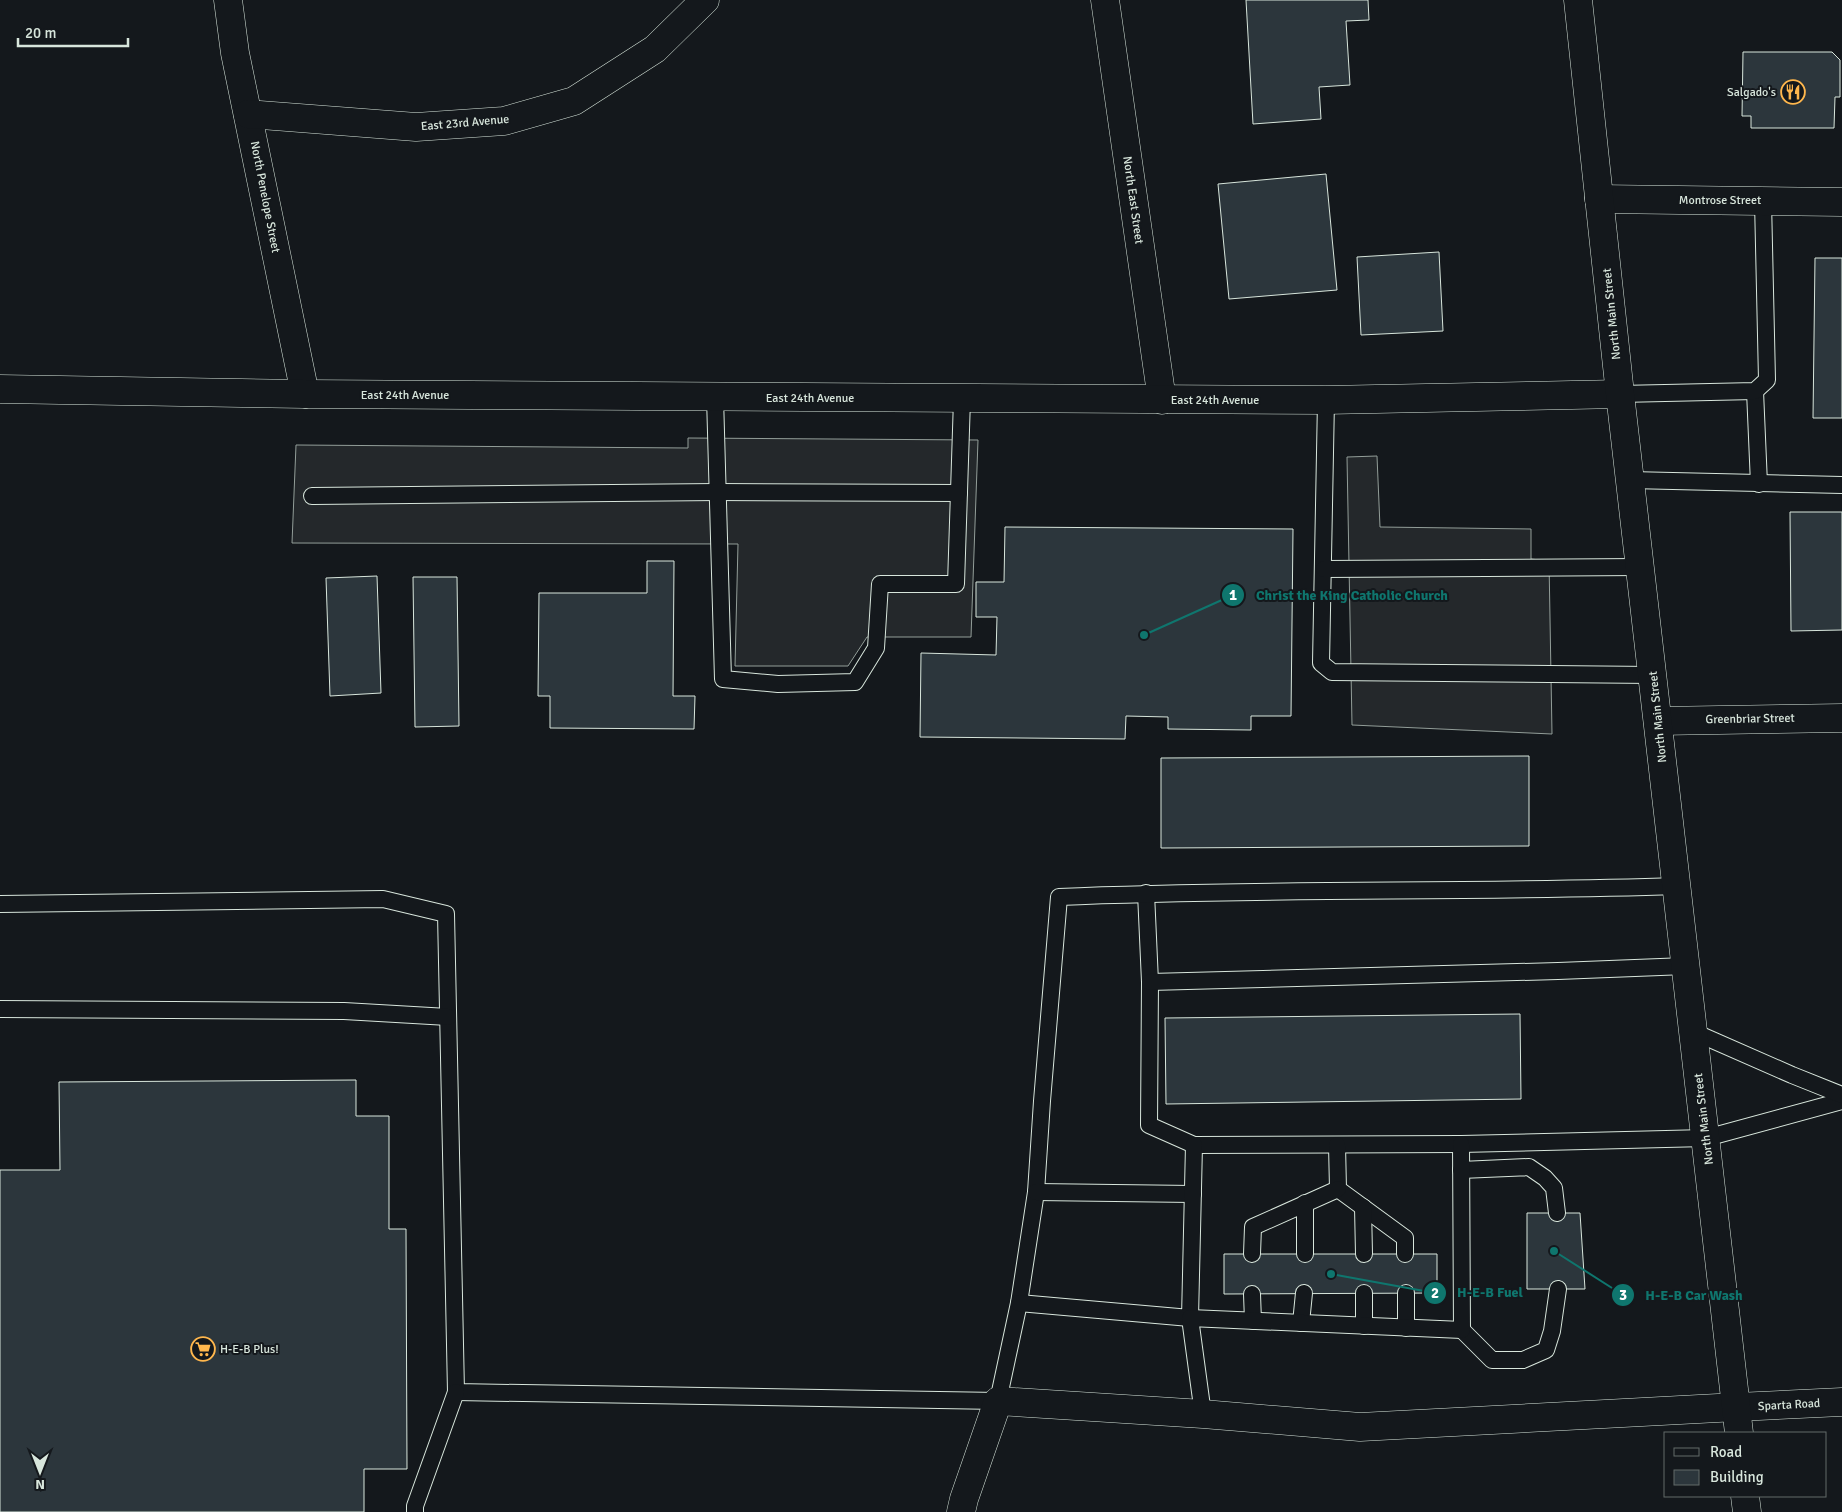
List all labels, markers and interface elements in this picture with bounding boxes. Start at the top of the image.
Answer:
scale bar [18,15,128,47]
text: 20 m [25,24,56,42]
restaurant icon: Salgado's [1780,79,1806,105]
place label: Salgado's [1727,85,1776,100]
street label: East 23rd Avenue [420,112,510,134]
street label: North Penelope Street [247,140,283,254]
street label: North East Street [1119,155,1147,245]
street label: Montrose Street [1679,193,1761,208]
street label: North Main Street [1600,267,1624,361]
street label: East 24th Avenue [361,388,449,403]
street label: East 24th Avenue [766,391,854,406]
street label: East 24th Avenue [1171,393,1259,408]
callout: Christ the King Catholic Church [1221,580,1458,609]
text: 1 [1229,586,1237,604]
text: Christ the King Catholic Church [1256,587,1448,604]
street label: North Main Street [1646,670,1670,764]
street label: Greenbriar Street [1705,711,1795,727]
street label: North Main Street [1691,1072,1717,1166]
callout: H-E-B Fuel [1422,1278,1533,1307]
callout: H-E-B Car Wash [1610,1281,1753,1310]
text: 2 [1431,1284,1439,1302]
text: H-E-B Fuel [1457,1284,1524,1301]
text: 3 [1619,1286,1627,1304]
text: H-E-B Car Wash [1645,1287,1743,1304]
supermarket icon: H-E-B Plus! [190,1336,216,1362]
place label: H-E-B Plus! [220,1342,279,1357]
street label: Sparta Road [1757,1396,1821,1414]
legend [1664,1432,1827,1497]
text: Road [1710,1443,1742,1461]
north arrow [15,1447,65,1497]
text: Building [1710,1468,1764,1486]
text: N [35,1476,45,1493]

